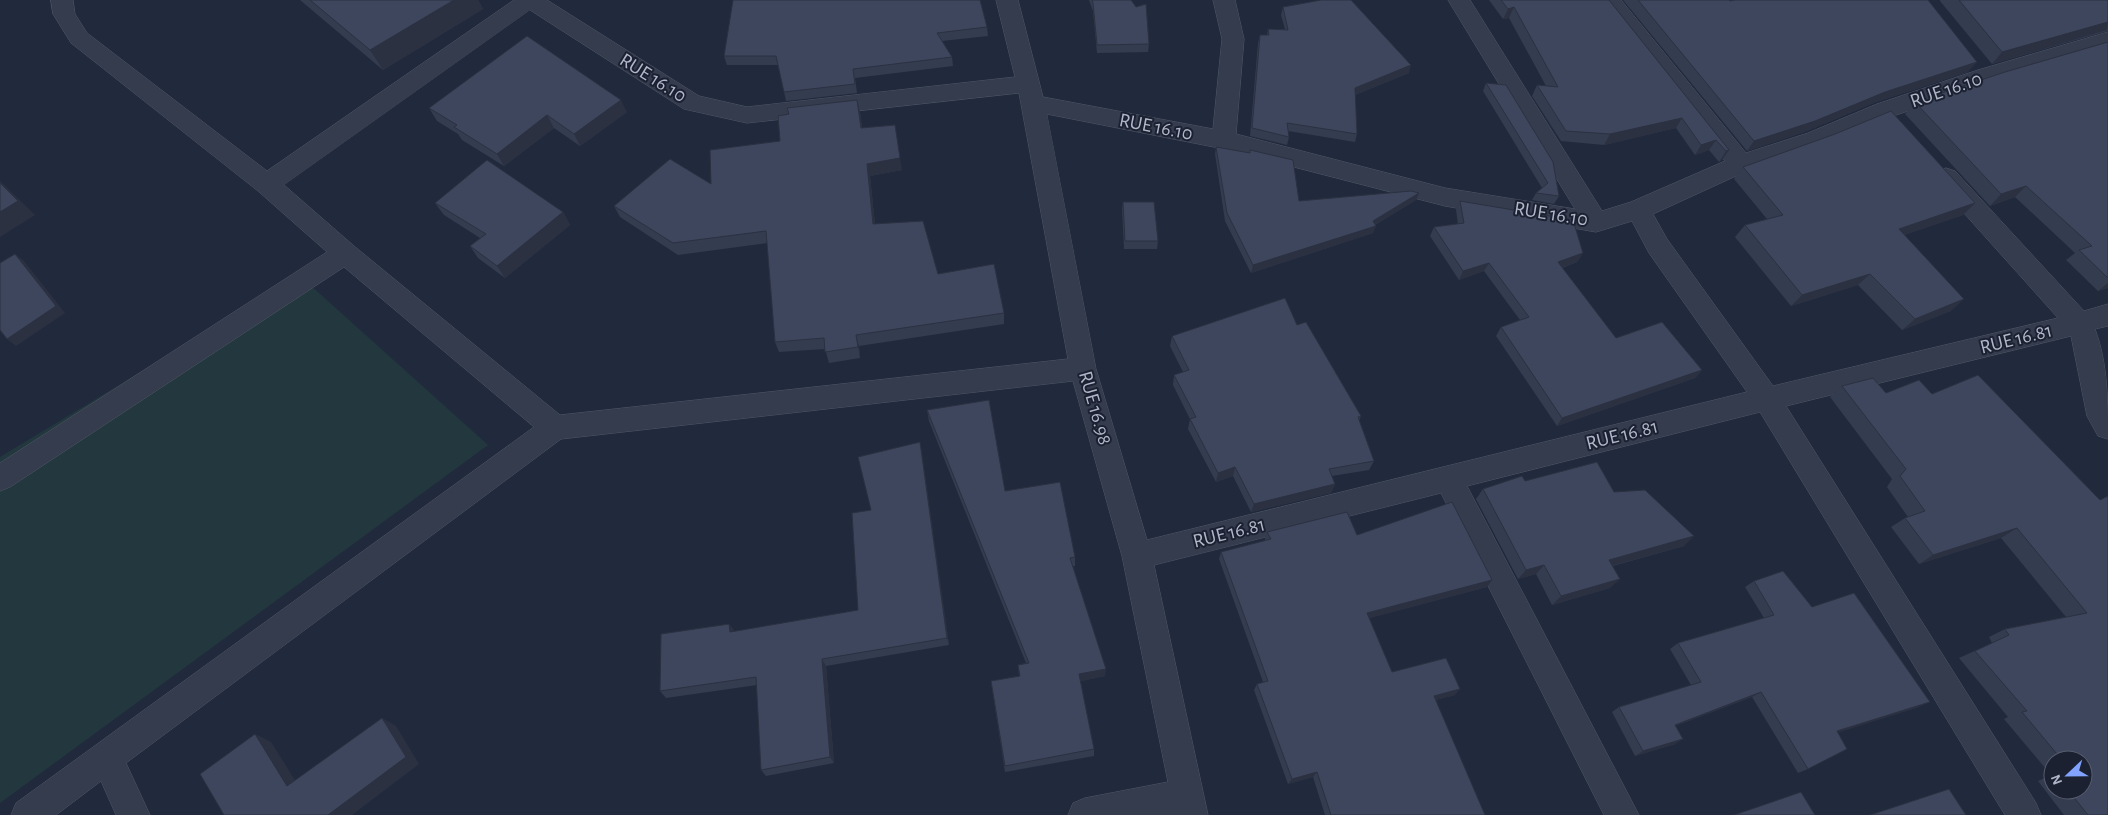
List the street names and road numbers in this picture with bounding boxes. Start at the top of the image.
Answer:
street label: RUE 16.10 [616,50,690,106]
street label: RUE 16.10 [1908,68,1984,112]
street label: RUE 16.10 [1118,110,1194,144]
street label: RUE 16.10 [1513,198,1589,230]
street label: RUE 16.81 [1978,320,2054,358]
street label: RUE 16.98 [1075,369,1115,447]
street label: RUE 16.81 [1584,416,1660,454]
street label: RUE 16.81 [1191,514,1267,552]

